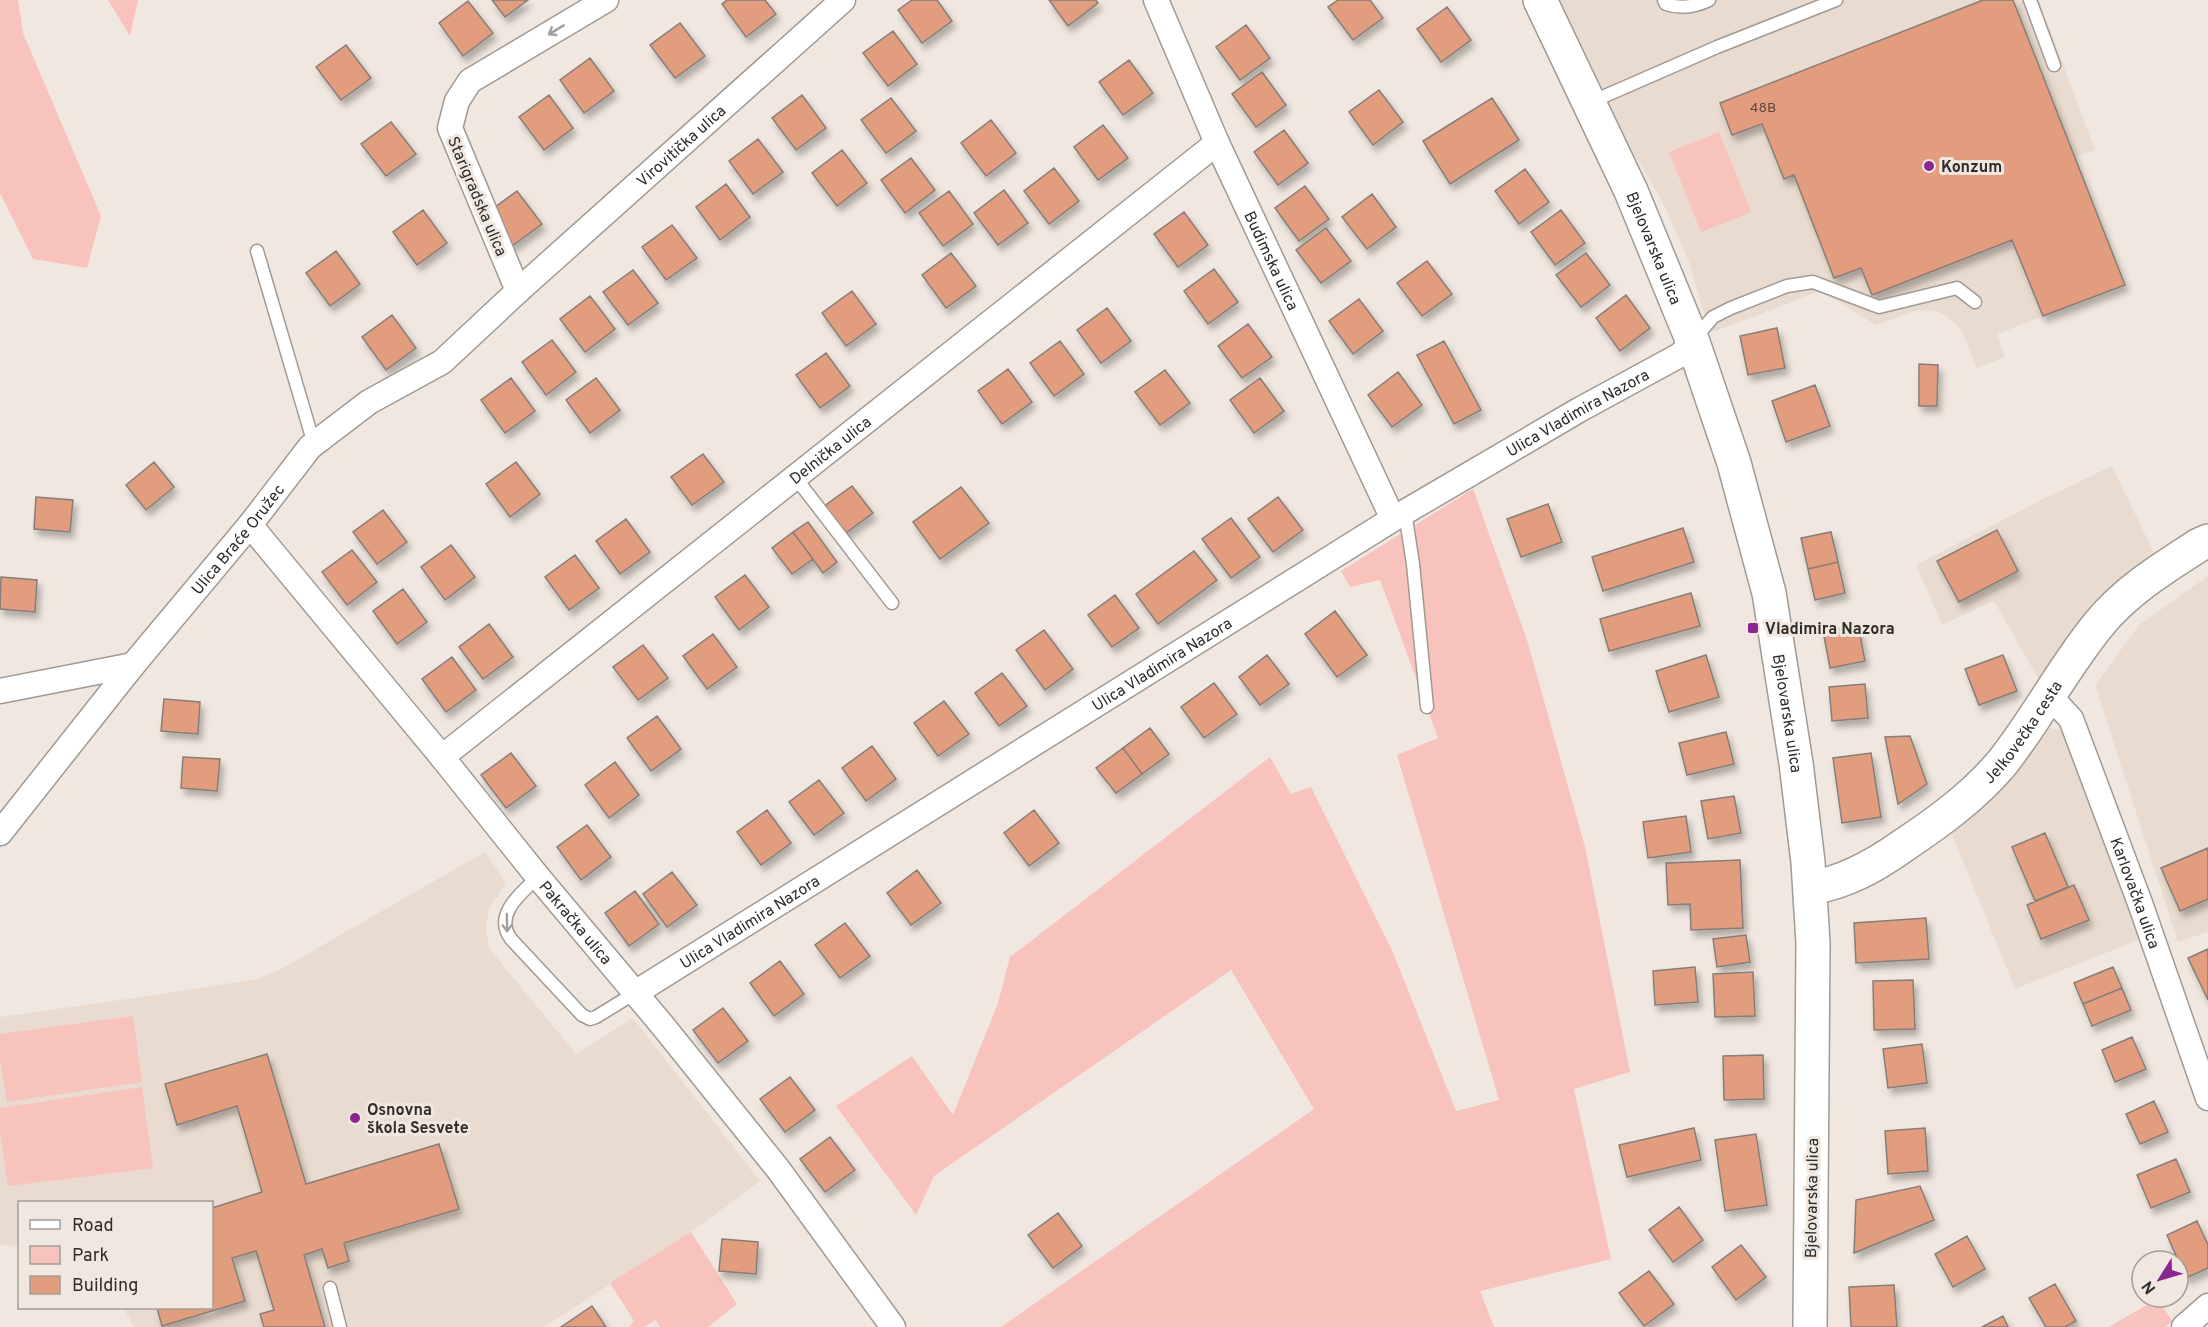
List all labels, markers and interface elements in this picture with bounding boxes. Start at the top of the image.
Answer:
one-way arrow [548,24,565,36]
house number: 48B [1750,100,1776,117]
street label: Virovitička ulica [633,102,731,192]
street label: Starigradska ulica [442,134,510,260]
place label: Konzum [1941,158,2002,178]
marker: Konzum [1922,159,1936,173]
street label: Bjelovarska ulica [1620,189,1685,308]
street label: Budimska ulica [1238,208,1302,314]
street label: Ulica Vladimira Nazora [1503,366,1653,462]
street label: Delnička ulica [786,413,876,490]
street label: Ulica Braće Oružec [188,481,290,600]
street label: Ulica Vladimira Nazora [1089,614,1236,717]
place label: Vladimira Nazora [1765,620,1895,640]
marker: Vladimira Nazora [1746,621,1760,635]
street label: Bjelovarska ulica [1767,653,1805,774]
street label: Jelkovečka cesta [1980,677,2068,789]
street label: Karlovačka ulica [2104,835,2163,952]
street label: Ulica Vladimira Nazora [677,872,824,974]
street label: Pakračka ulica [534,878,615,970]
one-way arrow [501,913,512,933]
place label: Osnovna škola Sesvete [367,1101,469,1139]
marker: Osnovna škola Sesvete [348,1111,362,1125]
street label: Bjelovarska ulica [1802,1138,1824,1258]
legend [18,1201,213,1309]
text: Road [72,1215,114,1238]
text: Park [72,1245,109,1268]
north arrow [2130,1249,2190,1309]
text: Building [72,1275,138,1298]
text: N [2138,1276,2161,1297]

